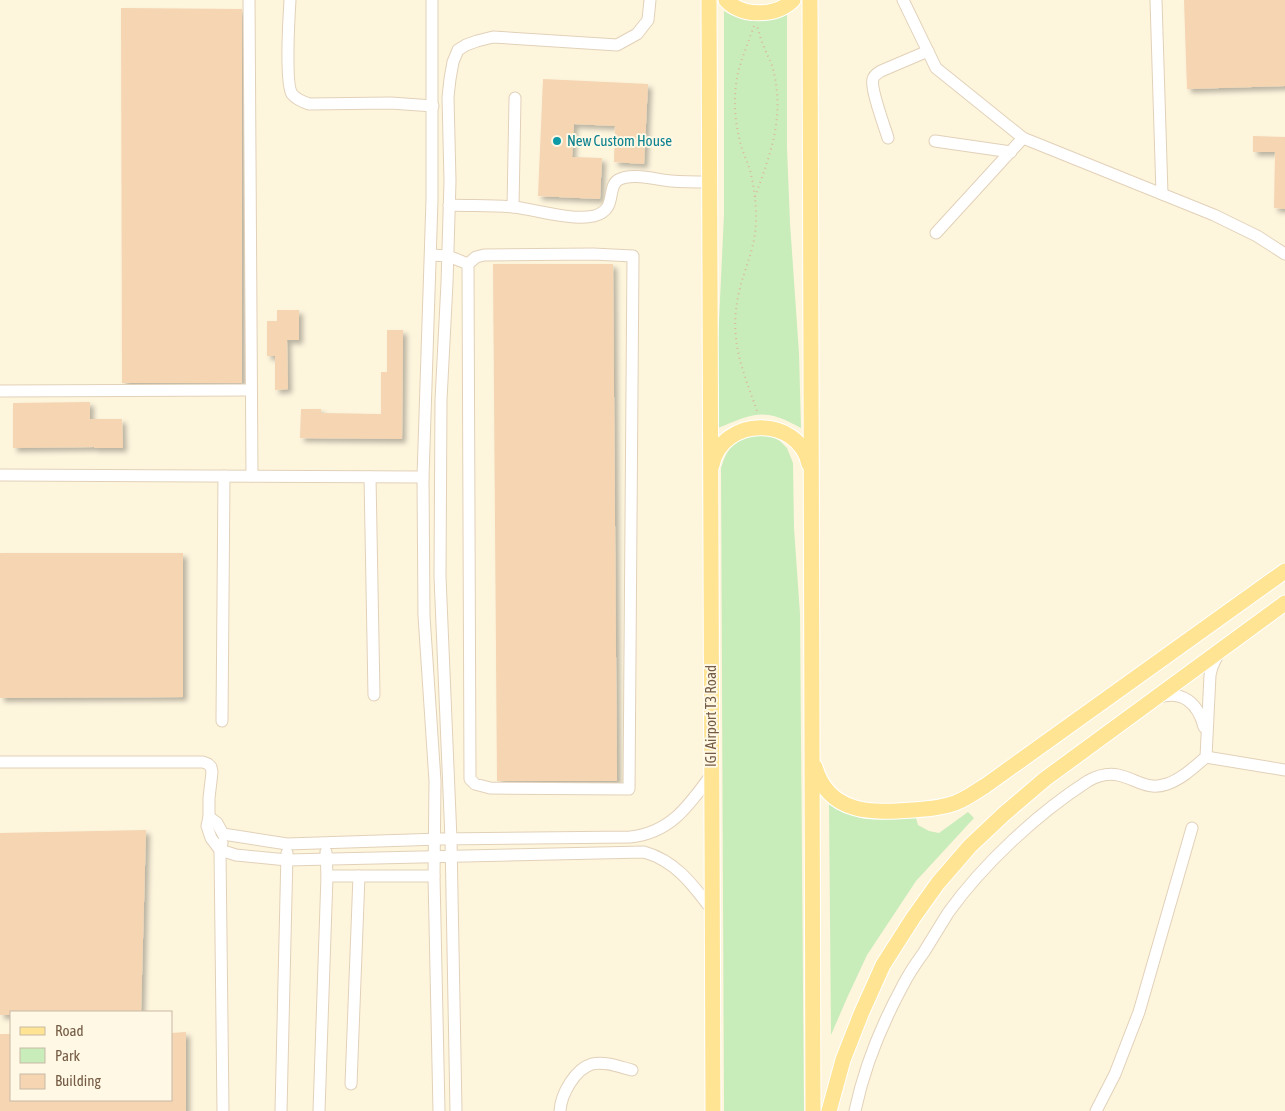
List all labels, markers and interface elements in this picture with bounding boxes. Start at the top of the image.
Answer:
place label: New Custom House [567,132,672,149]
marker: New Custom House [551,135,563,147]
street label: IGI Airport T3 Road [702,665,719,767]
legend [10,1011,172,1101]
text: Road [55,1022,84,1039]
text: Park [55,1047,80,1064]
text: Building [55,1072,101,1089]

